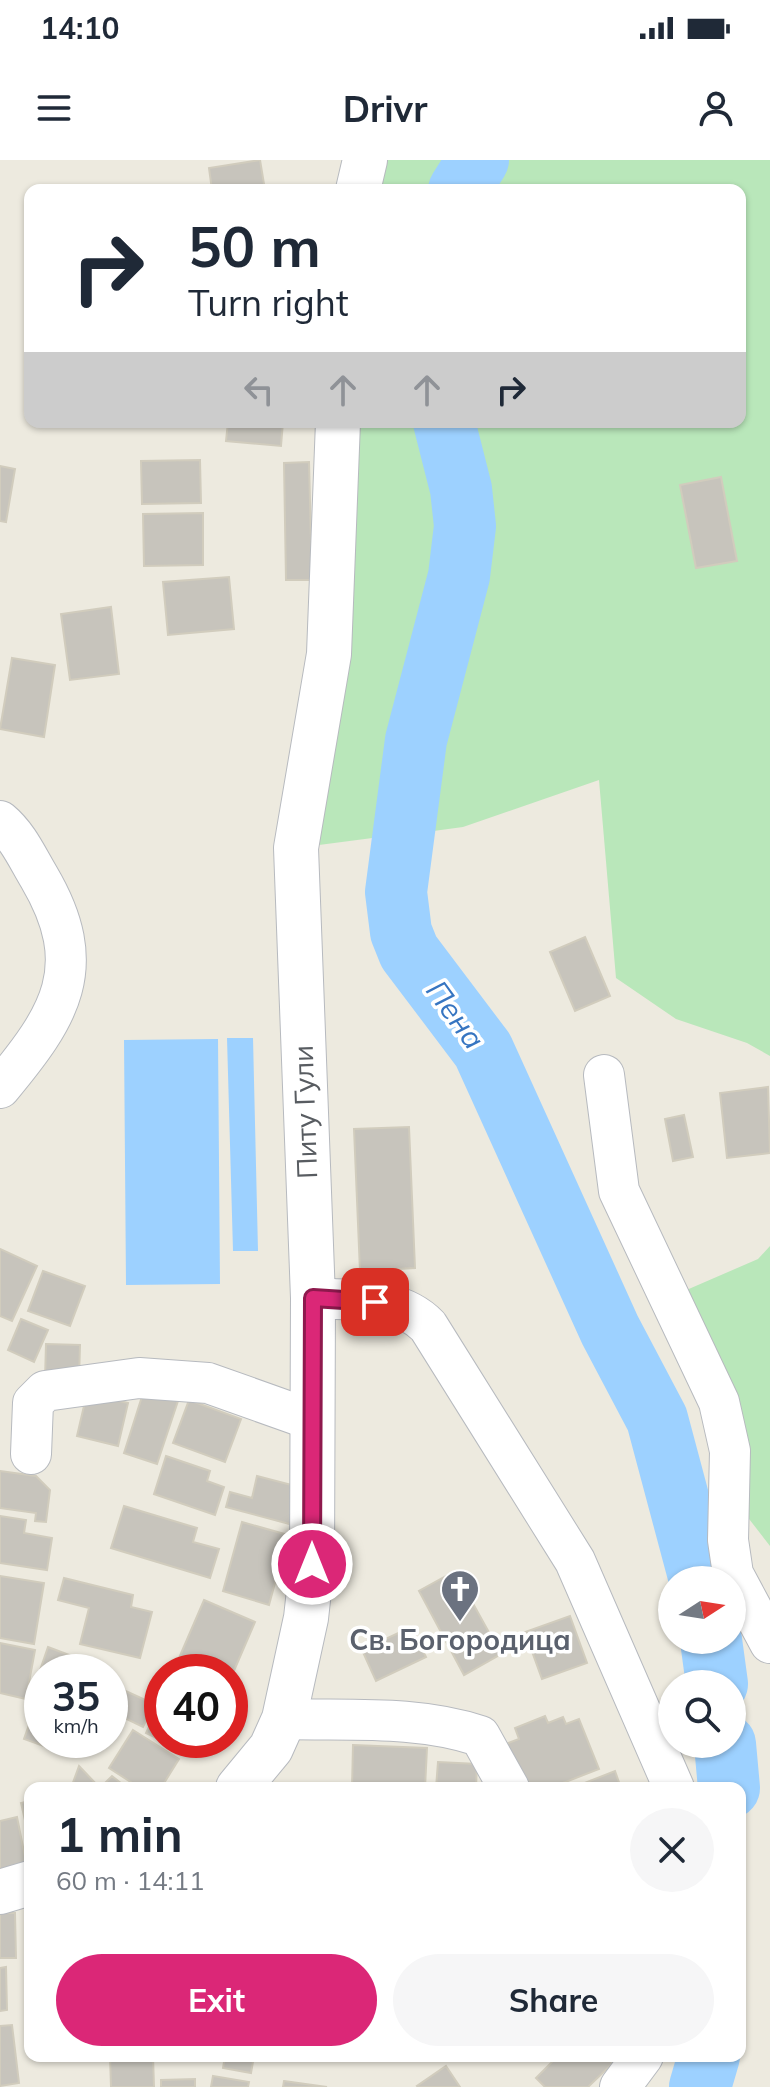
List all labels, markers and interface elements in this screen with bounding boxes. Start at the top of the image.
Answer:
text: 14:10 [40,9,119,47]
icon: menu [32,86,76,130]
text: Drivr [343,86,427,131]
icon: person [694,86,738,130]
text: 50 m [188,211,321,281]
icon: right [56,216,160,320]
text: Turn right [188,280,349,325]
icon: left [237,368,281,412]
icon: ahead [321,368,365,412]
icon: ahead [405,368,449,412]
icon: right [489,368,533,412]
water label: Пена [418,973,493,1056]
street label: Питу Гули [285,1045,324,1179]
pin [341,1268,409,1336]
icon: arrive [353,1280,397,1324]
position arrow [270,1522,354,1606]
north arrow [658,1566,746,1654]
map controls [658,1566,746,1758]
church icon: Св. Богородица [439,1568,481,1623]
place label: Св. Богородица [349,1622,571,1657]
speed limit sign: 40 [144,1654,248,1758]
button: search [658,1670,746,1758]
text: 35 [52,1671,100,1721]
text: km/h [53,1713,99,1738]
text: 1 min [56,1804,183,1864]
button: close [630,1808,714,1892]
text: 60 m · 14:11 [56,1864,205,1897]
button: Exit [56,1954,377,2046]
button: Share [393,1954,714,2046]

